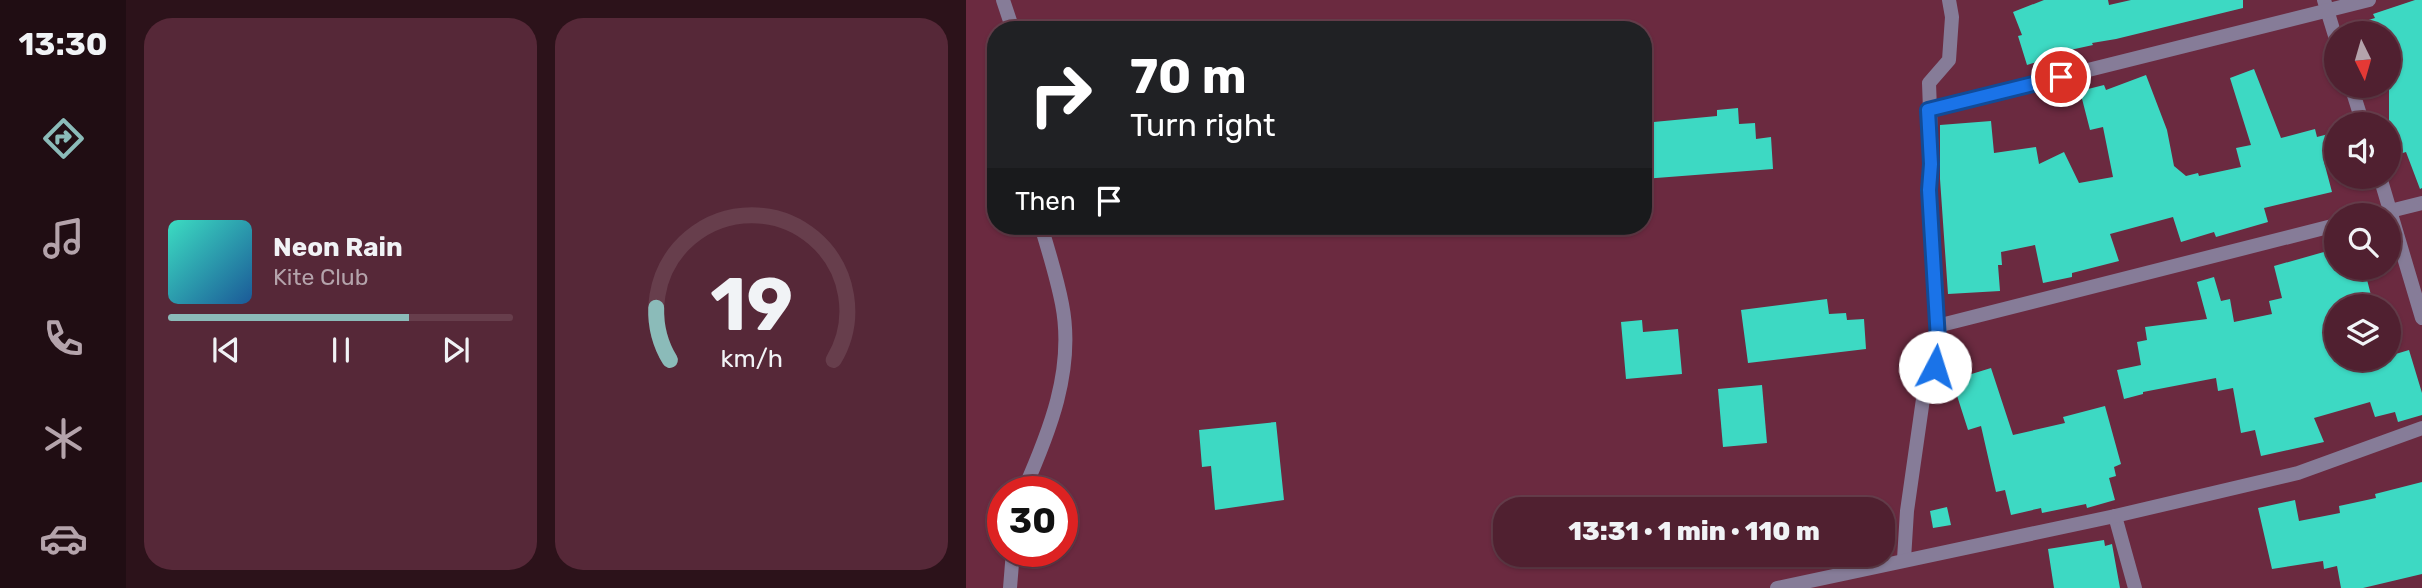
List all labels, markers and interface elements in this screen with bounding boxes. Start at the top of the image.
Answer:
north arrow [2324,21,2401,98]
map controls [2324,21,2401,371]
text: 13:30 [18,25,108,63]
text: 70 m [1130,47,1247,105]
pin [2031,47,2091,107]
icon: right [1015,49,1106,140]
icon: arrive [2042,58,2080,96]
text: Turn right [1130,106,1275,144]
button: sound [2324,112,2401,189]
icon: directions [39,114,88,163]
icon: arrive [1090,182,1128,220]
text: Then [1015,186,1076,217]
button: search [2324,203,2401,280]
icon: music [39,214,88,263]
text: Neon Rain [273,232,403,263]
text: 19 [710,262,793,348]
text: Kite Club [273,263,368,291]
button: layers [2324,294,2401,371]
icon: phone [39,314,88,363]
position arrow [1898,330,1972,404]
icon: previous [207,331,245,369]
icon: pause [322,331,360,369]
icon: next [437,331,475,369]
text: km/h [720,344,783,373]
icon: climate [39,414,88,463]
speed limit sign: 30 [987,476,1078,567]
icon: car [39,514,88,563]
text: 13:31 · 1 min · 110 m [1568,516,1820,547]

